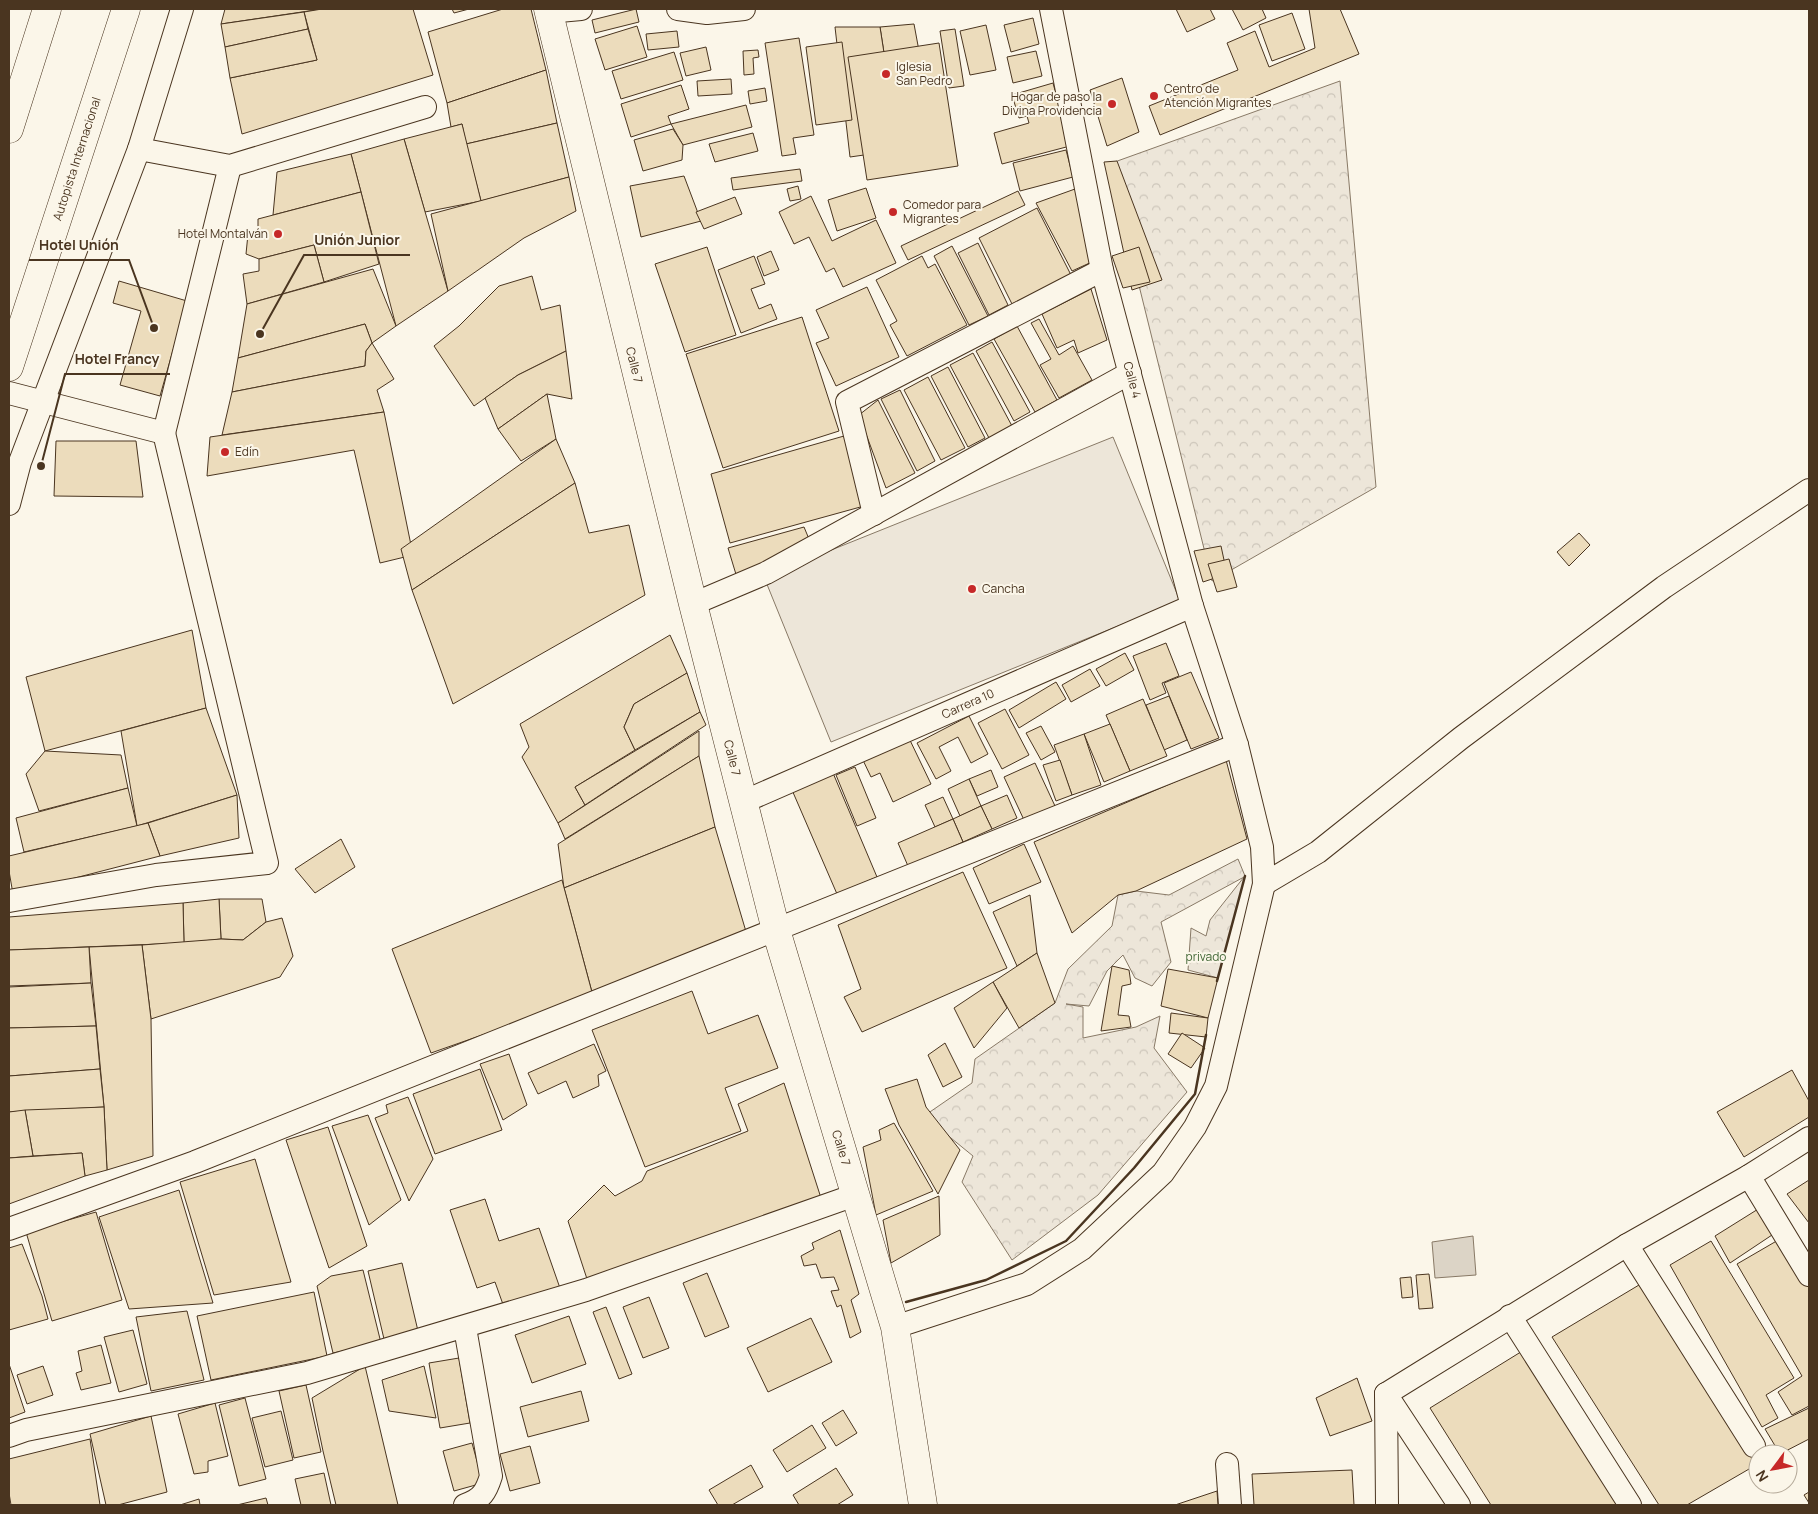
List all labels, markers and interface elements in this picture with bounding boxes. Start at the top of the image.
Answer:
place label: Iglesia San Pedro [896,58,952,89]
marker: Iglesia San Pedro [880,68,892,80]
place label: Centro de Atención Migrantes [1164,80,1272,111]
place label: Hogar de paso la Divina Providencia [1002,88,1102,119]
marker: Centro de Atención Migrantes [1148,90,1160,102]
street label: Autopista Internacional [48,95,105,223]
marker: Hogar de paso la Divina Providencia [1106,98,1118,110]
place label: Comedor para Migrantes [903,196,981,227]
marker: Comedor para Migrantes [887,206,899,218]
place label: Hotel Montalván [178,225,268,242]
callout: Unión Junior [304,226,410,255]
marker: Hotel Montalván [272,228,284,240]
text: Unión Junior [314,230,400,249]
callout: Hotel Unión [29,231,129,260]
text: Hotel Unión [39,235,119,254]
callout: Hotel Francy [65,345,170,374]
street label: Calle 7 [622,345,647,385]
text: Hotel Francy [75,349,159,368]
street label: Calle 4 [1119,360,1146,400]
place label: Edín [235,443,259,460]
marker: Edín [219,446,231,458]
place label: Cancha [982,580,1025,597]
marker: Cancha [966,583,978,595]
street label: Carrera 10 [939,684,997,723]
street label: Calle 7 [720,738,745,778]
park label: privado [1186,948,1226,965]
street label: Calle 7 [828,1128,855,1168]
north arrow [1748,1444,1798,1494]
text: N [1751,1467,1772,1485]

